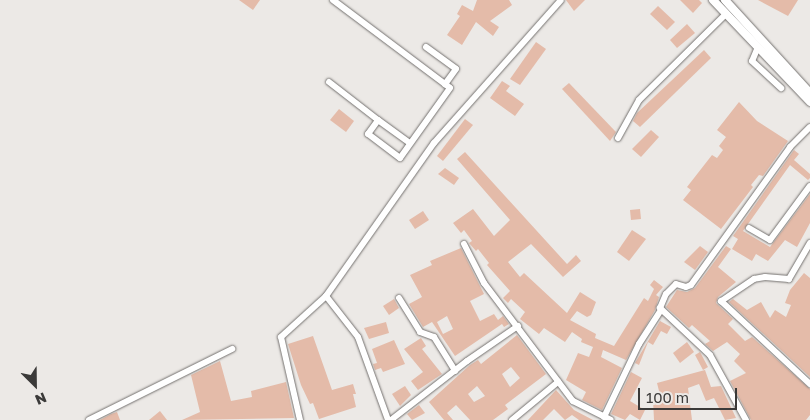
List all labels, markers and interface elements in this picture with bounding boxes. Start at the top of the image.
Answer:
north arrow [10,360,60,410]
scale bar [640,378,739,410]
text: 100 m [646,388,689,406]
text: N [33,389,49,409]

